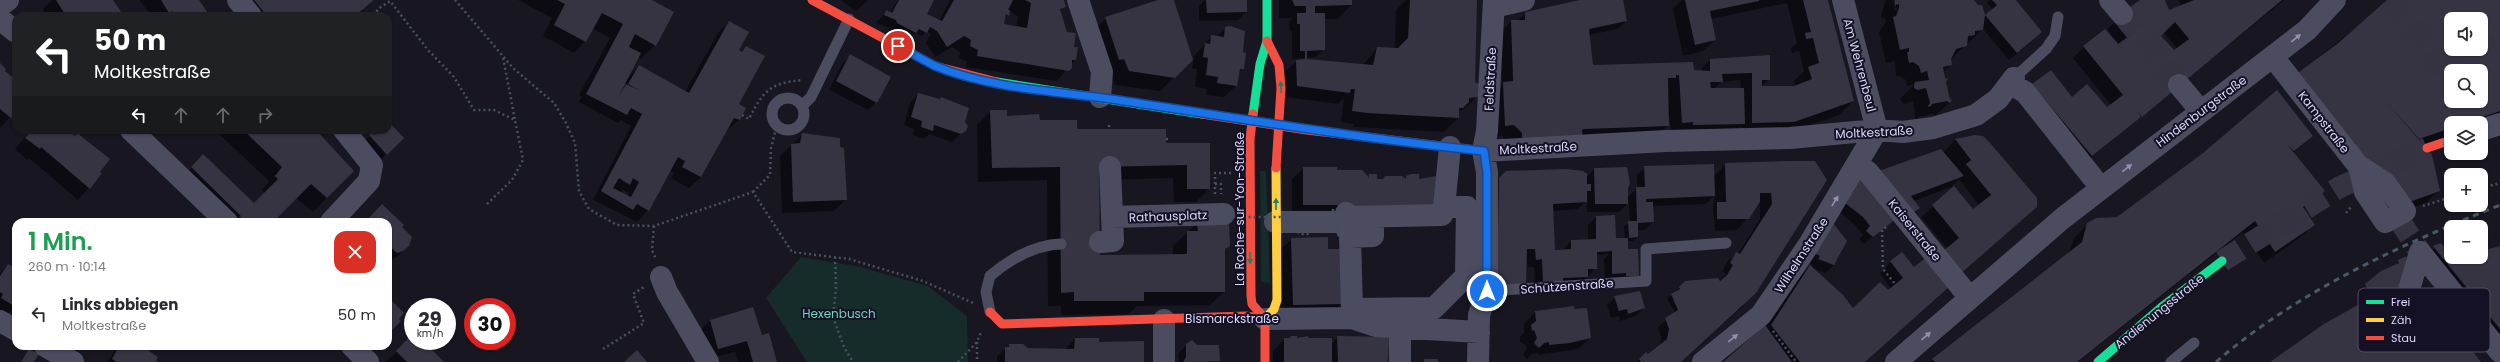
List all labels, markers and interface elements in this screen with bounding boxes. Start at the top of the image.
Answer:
map controls [2444,12,2488,264]
button: sound [2444,12,2488,56]
street label: Am Wehrenbeul [1839,16,1881,114]
text: 50 m [94,21,166,60]
icon: left [28,28,80,80]
pin [881,29,915,63]
one-way arrow [2291,33,2302,42]
icon: arrive [887,35,909,57]
street label: Feldstraße [1480,47,1500,111]
text: Moltkestraße [94,59,211,84]
button: search [2444,64,2488,108]
street label: Hindenburgstraße [2152,71,2250,151]
one-way arrow [1277,81,1284,93]
street label: Kampstraße [2294,87,2354,157]
icon: left [128,104,150,126]
icon: ahead [170,104,192,126]
icon: ahead [212,104,234,126]
icon: right [254,104,276,126]
button: layers [2444,116,2488,160]
street label: Moltkestraße [1835,121,1913,143]
street label: La Roche-sur-Yon-Straße [1231,132,1248,286]
street label: Moltkestraße [1499,137,1577,159]
one-way arrow [2121,164,2132,172]
button: + [2444,168,2488,212]
one-way arrow [1832,195,1839,207]
street label: Kaiserstraße [1885,195,1945,265]
one-way arrow [1272,198,1279,210]
street label: Rathausplatz [1128,206,1208,226]
street label: Wilhelmstraße [1770,214,1832,296]
button: − [2444,220,2488,264]
text: 1 Min. [28,225,93,258]
button: close [334,231,376,273]
one-way arrow [1247,252,1253,265]
text: 260 m · 10:14 [28,257,106,276]
position arrow [1466,270,1508,312]
street label: Andienungsstraße [2111,270,2207,352]
street label: Schützenstraße [1520,274,1614,298]
legend [2358,288,2490,352]
text: Links abbiegen [62,294,178,315]
text: Frei [2391,294,2410,310]
speed limit sign: 30 [464,298,516,350]
icon: left [28,303,50,325]
text: 50 m [338,304,376,325]
text: 29 [418,305,442,333]
park label: Hexenbusch [802,305,876,322]
street label: Bismarckstraße [1185,310,1279,327]
text: Zäh [2391,312,2411,328]
text: Moltkestraße [62,316,146,335]
text: km/h [417,326,443,341]
text: Stau [2391,330,2416,346]
one-way arrow [1920,332,1931,341]
one-way arrow [1727,333,1738,342]

